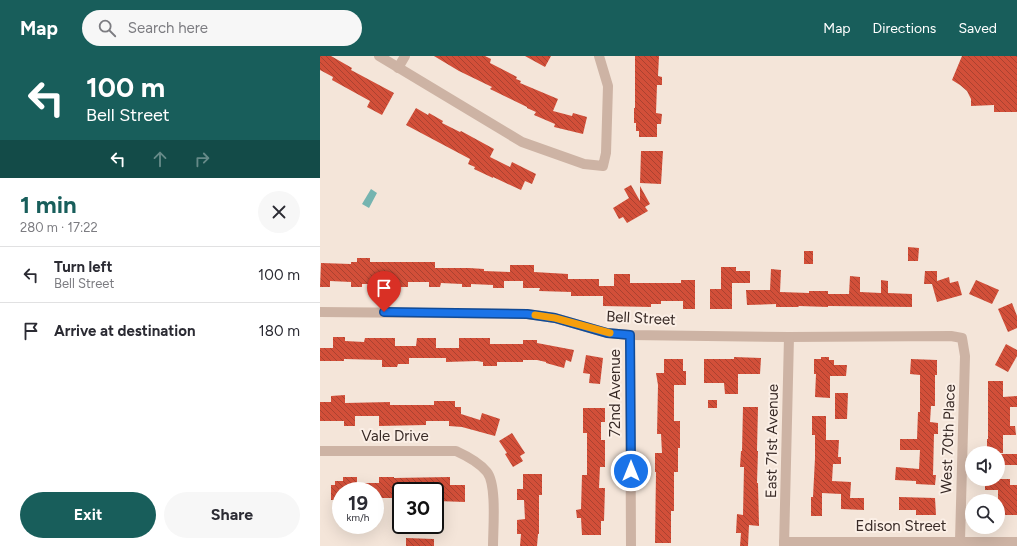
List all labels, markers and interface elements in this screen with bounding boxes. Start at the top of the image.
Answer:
search box [82,10,362,46]
text: Map [20,17,58,40]
icon: search [96,17,118,39]
text: Search here [128,19,208,37]
text: Map [823,20,851,37]
text: Directions [873,20,936,37]
text: Saved [958,20,997,37]
text: 100 m [86,70,165,104]
icon: left [20,72,72,124]
text: Bell Street [86,104,170,126]
icon: left [107,148,129,170]
icon: ahead [149,148,171,170]
icon: right [191,148,213,170]
text: 1 min [20,190,77,219]
button: close [258,191,300,233]
text: 280 m · 17:22 [20,220,98,235]
text: Turn left [54,258,112,276]
icon: left [20,264,42,286]
text: 100 m [258,266,300,284]
pin [367,271,401,312]
text: Bell Street [54,276,114,291]
icon: arrive [373,277,395,299]
street label: Bell Street [606,307,677,329]
icon: arrive [20,320,42,342]
text: Arrive at destination [54,322,195,340]
text: 180 m [259,322,300,340]
street label: 72nd Avenue [606,349,624,437]
street label: East 71st Avenue [762,384,782,498]
street label: West 70th Place [937,384,959,494]
street label: Vale Drive [361,427,429,445]
map controls [965,446,1005,534]
button: sound [965,446,1005,486]
position arrow [610,450,652,492]
speed limit sign: 30 [392,482,444,534]
text: 19 [348,491,368,515]
button: Exit [20,492,156,538]
button: Share [164,492,300,538]
button: search [965,494,1005,534]
text: km/h [347,511,369,524]
street label: Edison Street [856,517,947,535]

